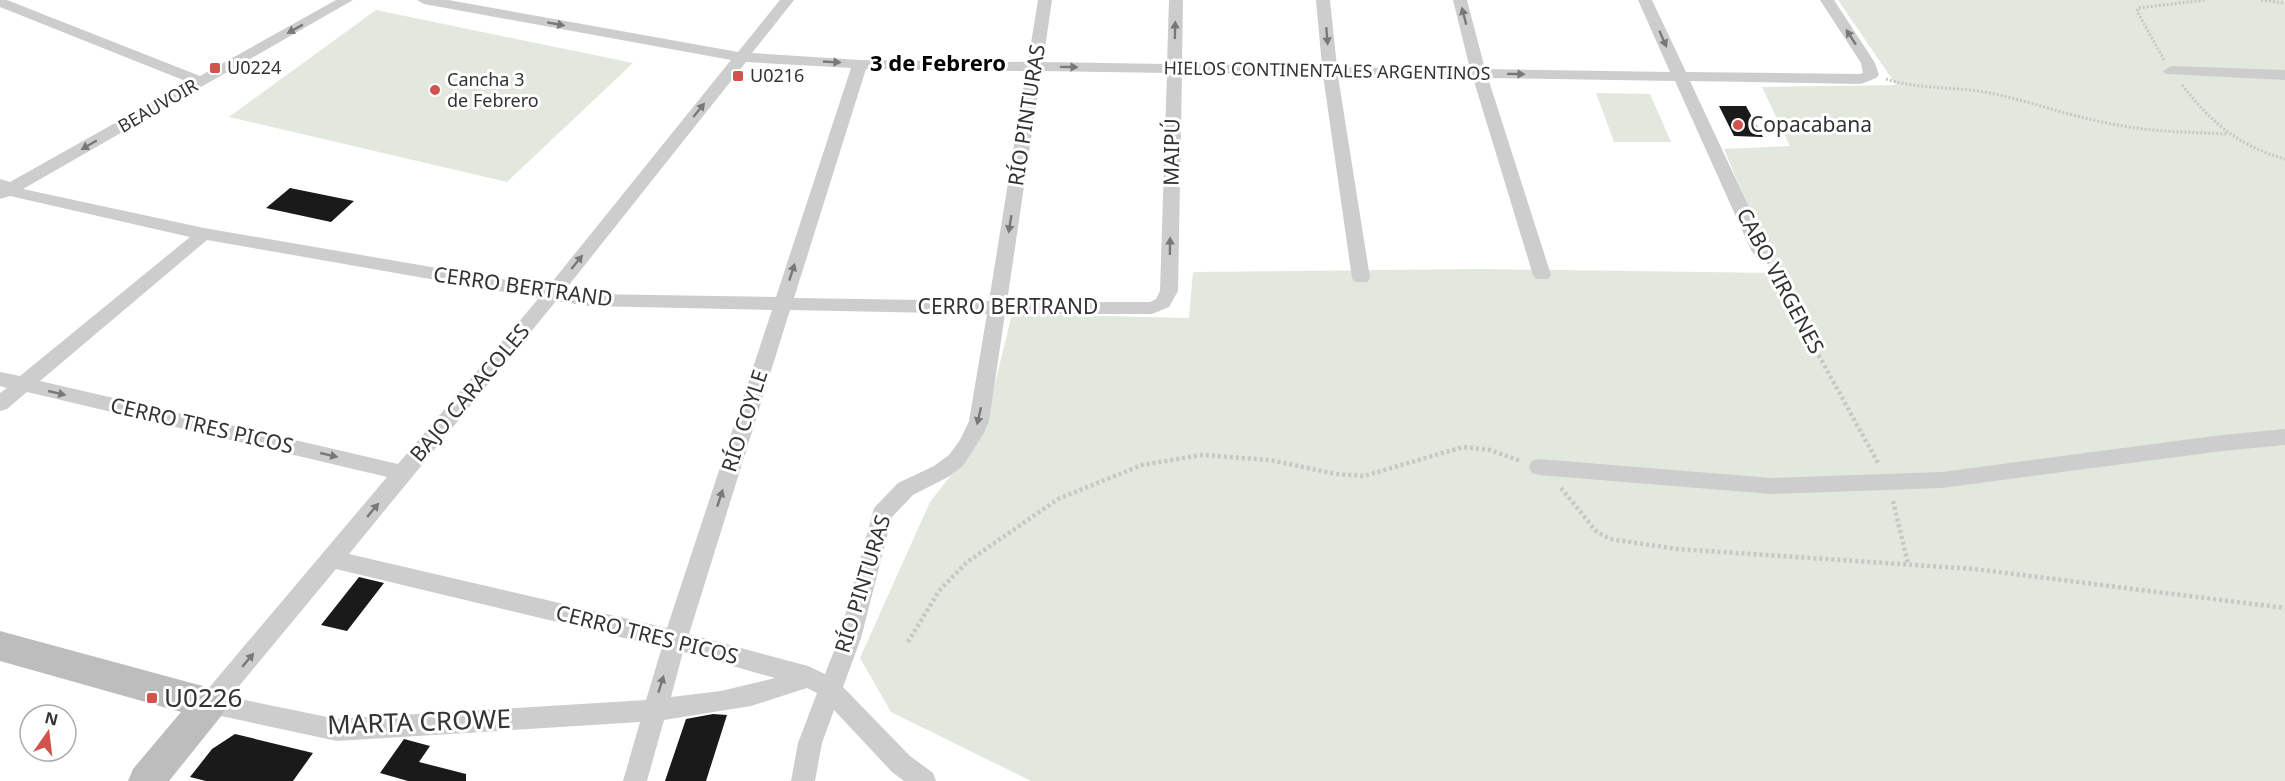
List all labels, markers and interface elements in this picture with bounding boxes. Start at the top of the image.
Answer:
one-way arrow [1459,7,1468,25]
one-way arrow [547,20,566,29]
one-way arrow [1170,20,1180,39]
one-way arrow [286,24,303,34]
one-way arrow [1322,26,1332,45]
one-way arrow [1845,29,1857,45]
one-way arrow [1658,30,1667,47]
street label: RÍO PINTURAS [1001,42,1051,188]
district label: 3 de Febrero [870,47,1006,77]
place label: U0224 [227,55,281,79]
street label: HIELOS CONTINENTALES ARGENTINOS [1163,55,1491,85]
one-way arrow [823,57,842,67]
marker: U0224 [208,61,222,75]
one-way arrow [1060,62,1079,72]
place label: U0216 [750,63,804,87]
place label: Cancha 3 de Febrero [447,67,539,112]
marker: U0216 [731,69,745,83]
one-way arrow [1507,69,1526,79]
street label: BEAUVOIR [113,73,202,138]
marker: Cancha 3 de Febrero [428,83,442,97]
one-way arrow [693,103,705,118]
place label: Copacabana [1750,110,1872,138]
street label: MAIPÚ [1156,118,1186,186]
marker: Copacabana [1731,118,1745,132]
one-way arrow [81,140,97,151]
street label: CABO VIRGENES [1731,203,1831,358]
one-way arrow [1005,214,1014,233]
one-way arrow [1165,236,1175,255]
one-way arrow [571,255,583,270]
street label: CERRO BERTRAND [432,260,615,312]
one-way arrow [788,263,798,281]
street label: CERRO BERTRAND [918,292,1098,320]
street label: BAJO CARACOLES [403,318,535,467]
street label: RÍO COYLE [714,366,774,475]
one-way arrow [48,388,66,398]
street label: CERRO TRES PICOS [108,390,296,460]
one-way arrow [973,407,983,425]
one-way arrow [320,451,338,461]
one-way arrow [716,489,725,507]
one-way arrow [366,503,379,518]
street label: RÍO PINTURAS [828,511,896,656]
street label: CERRO TRES PICOS [553,598,741,670]
one-way arrow [241,653,254,668]
one-way arrow [657,675,667,693]
place label: U0226 [164,679,243,715]
marker: U0226 [145,691,159,705]
street label: MARTA CROWE [327,700,511,742]
north arrow [18,703,78,763]
text: N [43,706,61,731]

